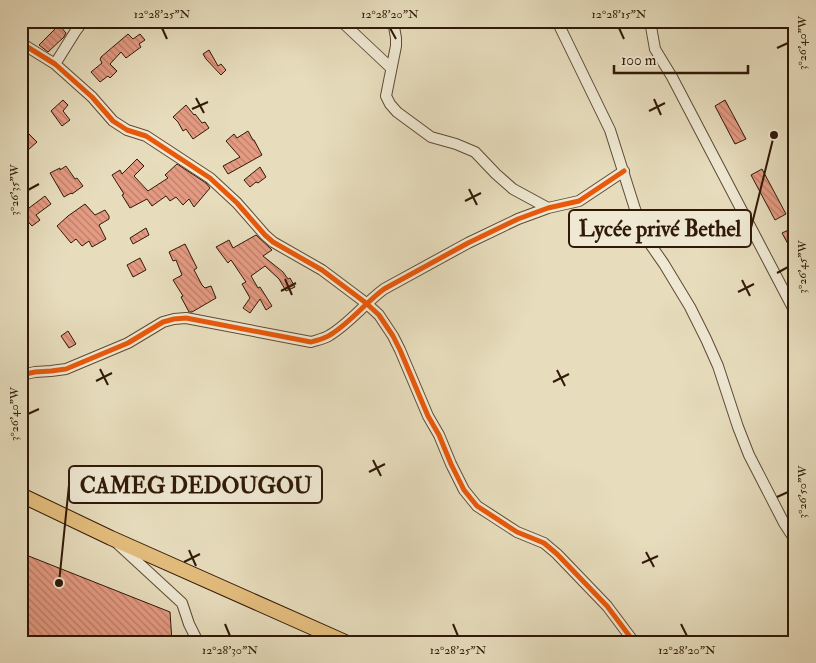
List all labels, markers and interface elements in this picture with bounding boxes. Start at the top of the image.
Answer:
text: 12°28'25"N [134,7,191,22]
text: 12°28'20"N [361,7,419,22]
text: 12°28'15"N [592,7,647,22]
text: 3°26'40"W [795,15,810,70]
scale bar [614,42,747,74]
text: 100 m [621,51,657,70]
text: 3°26'35"W [7,164,22,216]
callout: Lycée privé Bethel [569,210,751,247]
text: Lycée privé Bethel [579,215,742,244]
text: 3°26'45"W [795,240,810,294]
text: 3°26'40"W [7,386,22,441]
text: 3°26'50"W [795,465,810,518]
callout: CAMEG DEDOUGOU [69,466,322,503]
text: CAMEG DEDOUGOU [80,472,313,500]
text: 12°28'30"N [202,643,258,658]
text: 12°28'25"N [430,643,487,658]
text: 12°28'20"N [658,643,716,658]

